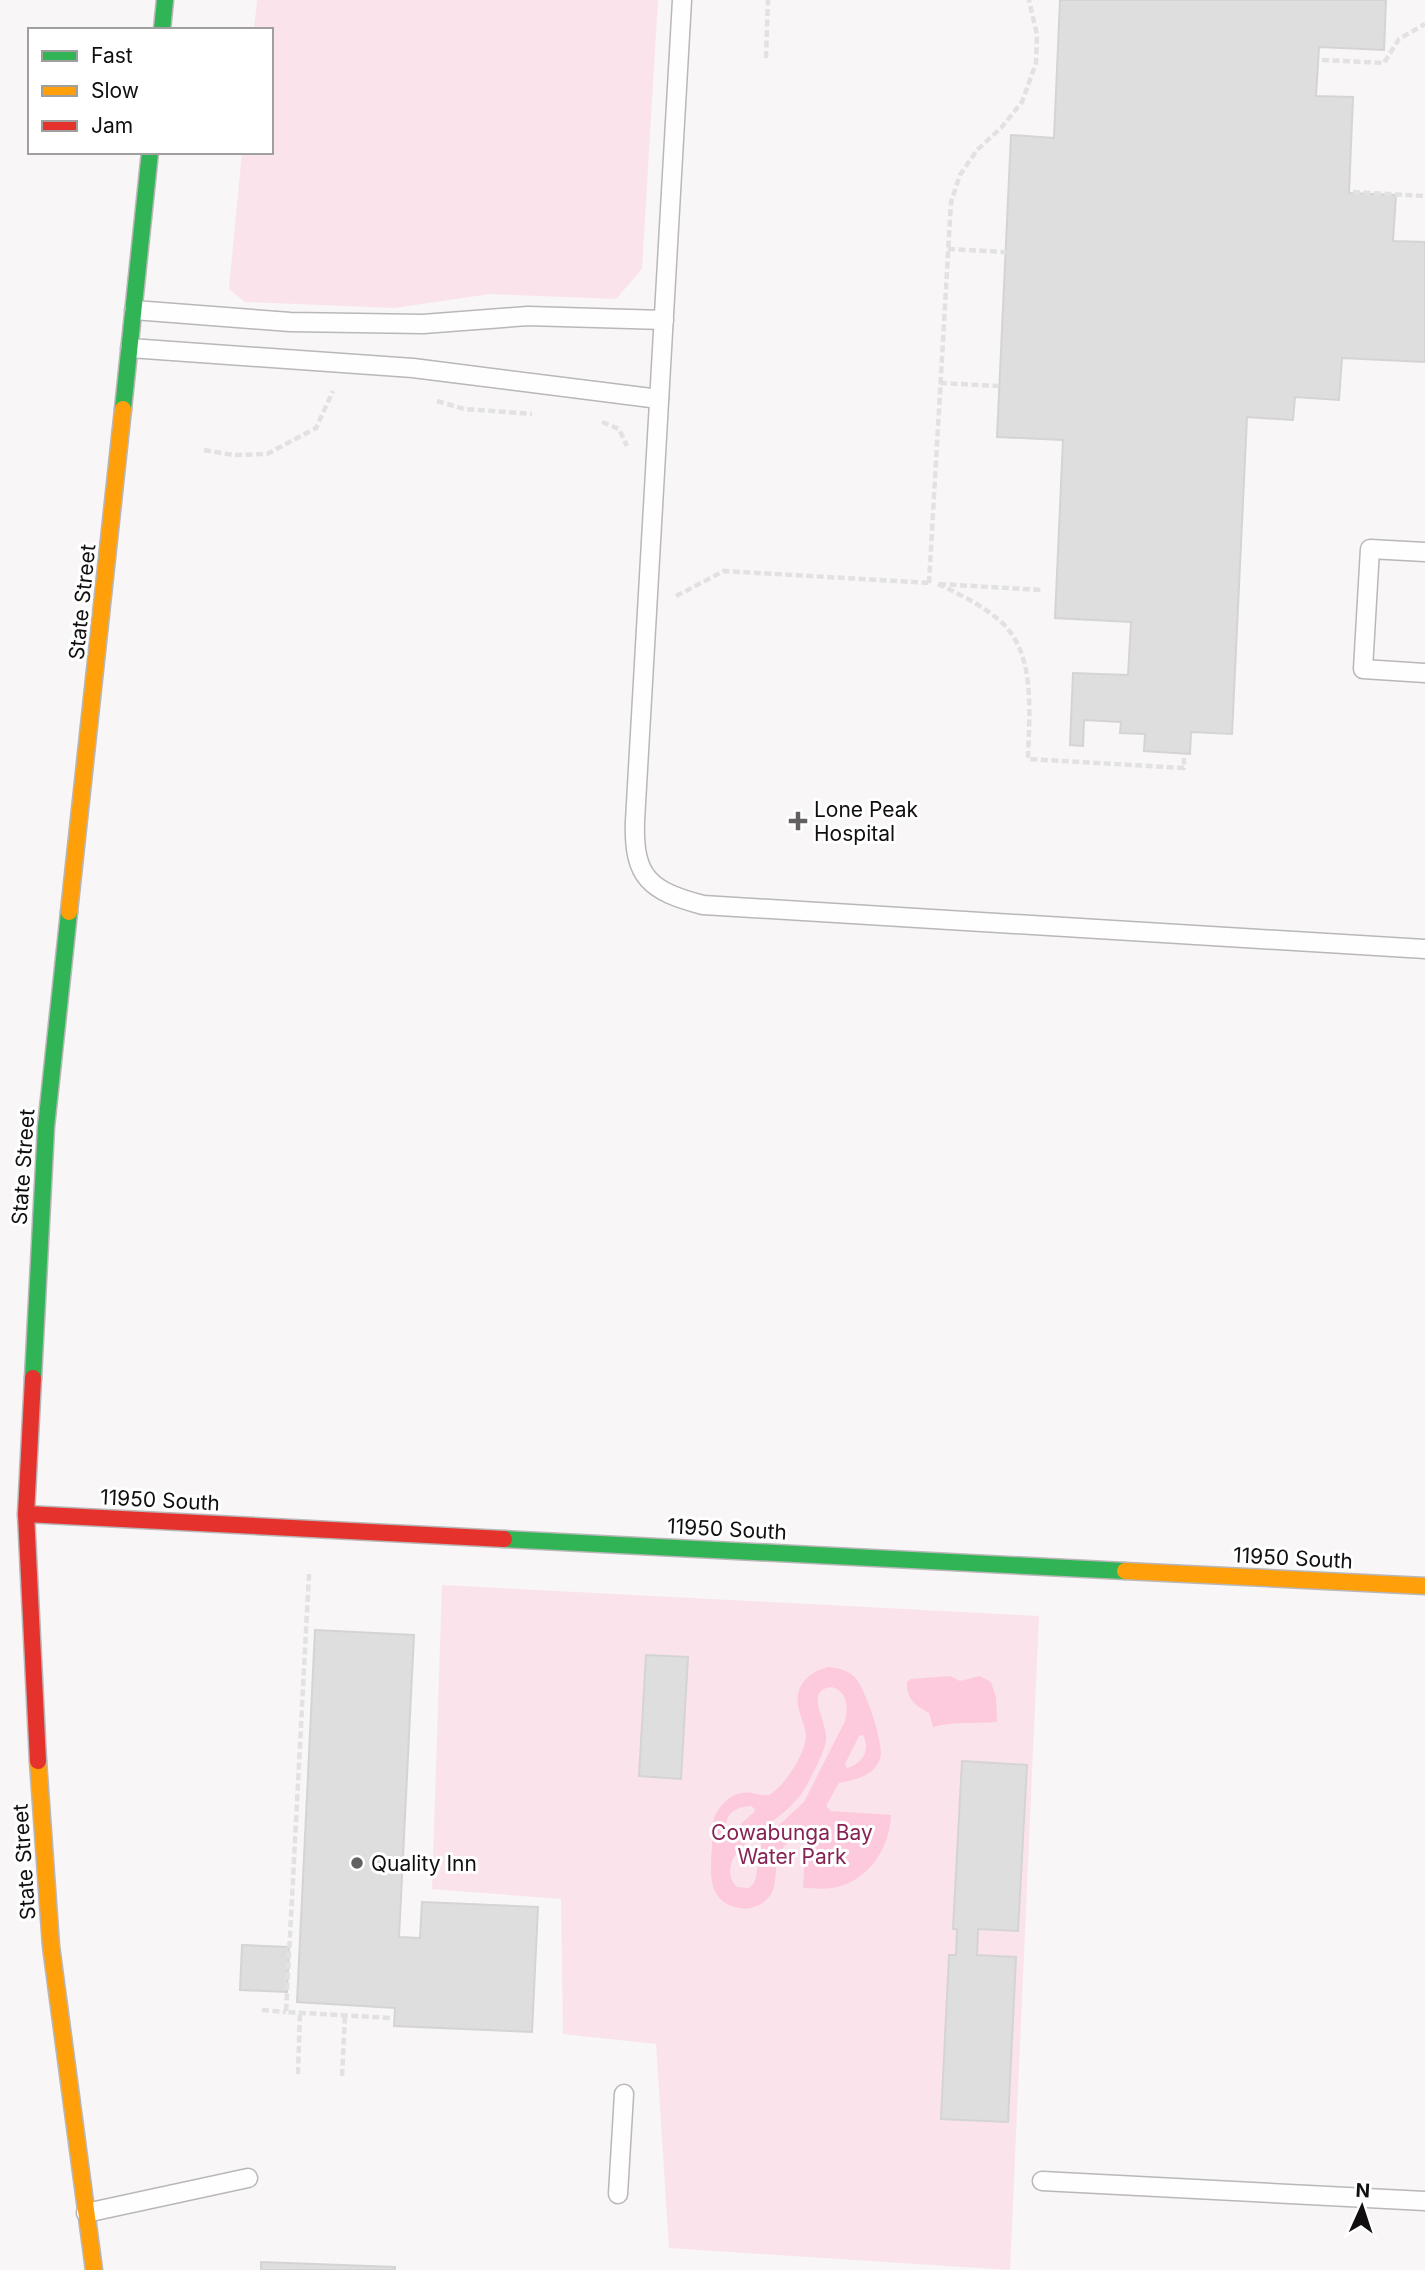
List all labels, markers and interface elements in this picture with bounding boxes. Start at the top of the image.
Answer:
legend [28,28,273,154]
text: Fast [91,43,133,68]
text: Slow [91,78,139,103]
text: Jam [91,113,133,138]
street label: State Street [63,543,101,661]
place label: Lone Peak Hospital [814,797,919,846]
marker: Lone Peak Hospital [788,811,808,831]
street label: State Street [6,1108,40,1226]
street label: 11950 South [100,1484,220,1516]
street label: 11950 South [667,1513,787,1545]
street label: 11950 South [1233,1542,1353,1574]
street label: State Street [7,1803,41,1921]
park label: Cowabunga Bay Water Park [711,1820,873,1869]
place label: Quality Inn [371,1851,477,1876]
marker: Quality Inn [349,1855,365,1871]
north arrow [1327,2172,1397,2242]
text: N [1355,2179,1371,2202]

